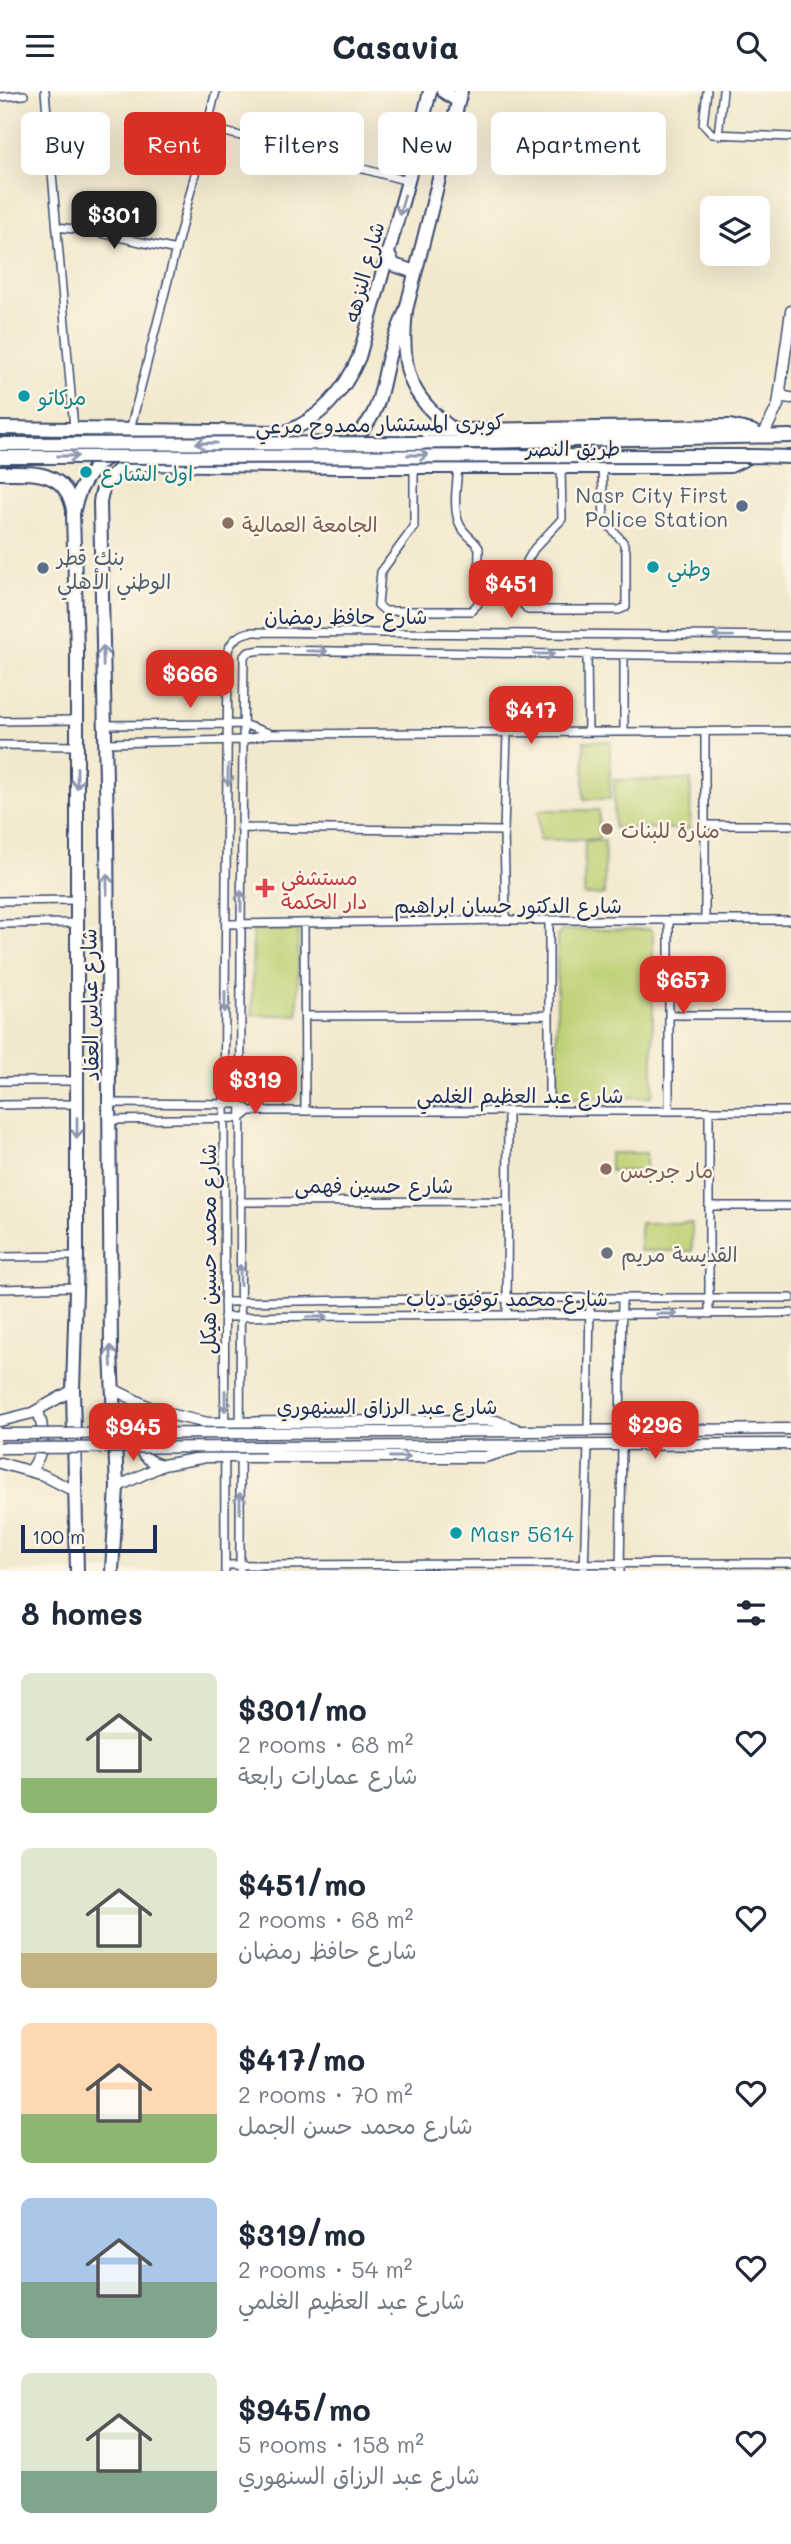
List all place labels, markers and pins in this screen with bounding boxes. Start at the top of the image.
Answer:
pin: $301 [73,191,155,251]
place label: مركاتو [37,383,87,412]
marker: مركاتو [16,388,32,404]
place label: اول الشارع [100,459,193,488]
marker: اول الشارع [78,464,94,480]
place label: Nasr City First Police Station [575,481,728,532]
marker: Nasr City First Police Station [734,498,750,514]
place label: الجامعة العمالية [242,510,378,537]
marker: الجامعة العمالية [220,515,236,531]
place label: بنك قطر الوطني الأهلي [55,543,171,601]
place label: وطني [667,554,711,588]
marker: وطني [645,559,661,575]
marker: بنك قطر الوطني الأهلي [35,560,51,576]
pin: $451 [470,561,552,620]
pin: $666 [149,651,231,710]
pin: $417 [490,687,572,746]
place label: منارة للبنات [621,816,720,844]
marker: منارة للبنات [599,821,615,837]
place label: مستشفي دار الحكمة [281,863,368,914]
marker: مستشفي دار الحكمة [255,878,275,898]
pin: $657 [642,957,724,1016]
pin: $319 [214,1056,296,1116]
place label: مار جرجس [620,1156,713,1183]
marker: مار جرجس [598,1161,614,1177]
place label: القديسة مريم [621,1240,738,1271]
marker: القديسة مريم [599,1245,615,1261]
pin: $296 [614,1401,696,1461]
pin: $945 [92,1403,174,1463]
place label: Masr 5614 [470,1520,575,1547]
marker: Masr 5614 [448,1525,464,1541]

